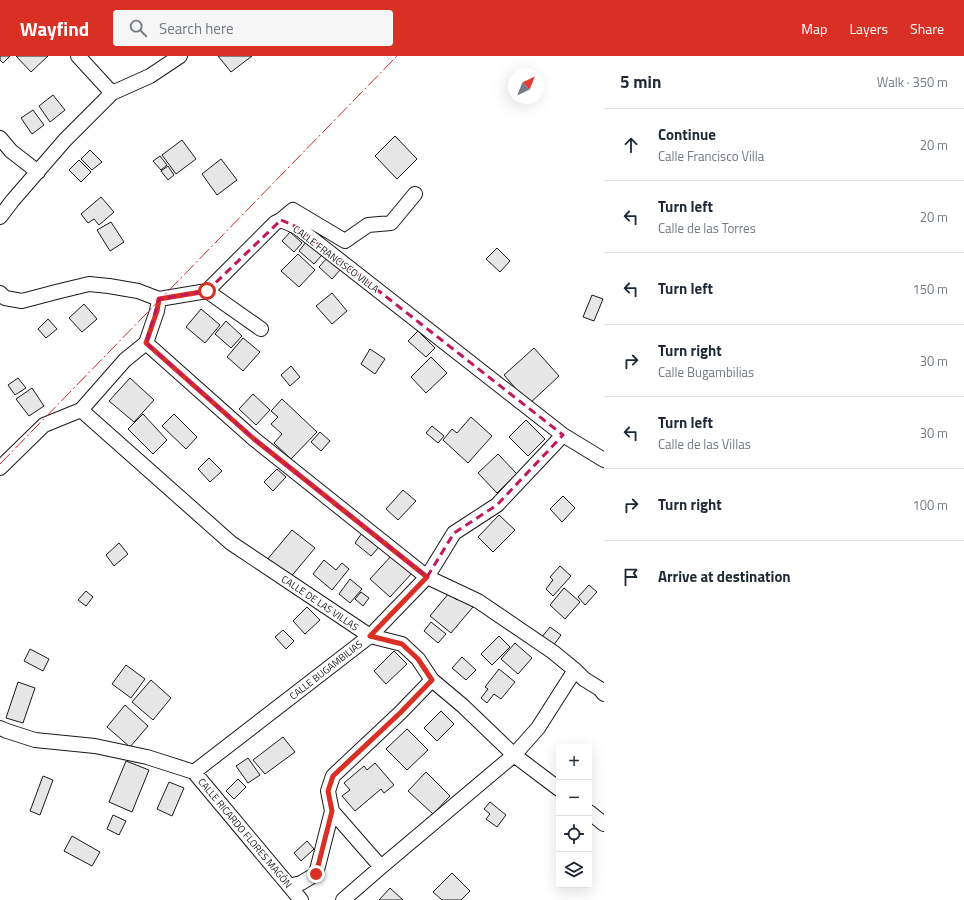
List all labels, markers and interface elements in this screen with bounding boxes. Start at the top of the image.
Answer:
search box [113,10,393,46]
text: Wayfind [20,14,89,43]
icon: search [127,17,149,39]
text: Search here [159,17,234,40]
text: Map [801,18,827,39]
text: Layers [849,18,888,39]
text: Share [910,18,944,39]
north arrow [508,68,544,104]
text: 5 min [620,69,661,95]
text: Walk · 350 m [877,72,948,92]
text: Continue [658,123,716,146]
icon: ahead [620,134,642,156]
text: 20 m [920,135,948,155]
text: Calle Francisco Villa [658,146,764,166]
text: Turn left [658,195,713,218]
icon: left [620,206,642,228]
text: 20 m [920,207,948,227]
text: Calle de las Torres [658,218,756,238]
street label: CALLE FRANCISCO VILLA [290,222,382,296]
text: Turn left [658,277,713,300]
icon: left [620,278,642,300]
text: 150 m [912,279,948,299]
route start [198,282,216,300]
text: Turn right [658,339,722,362]
icon: right [620,350,642,372]
text: 30 m [920,351,948,371]
text: Calle Bugambilias [658,362,754,382]
text: Turn left [658,411,713,434]
icon: left [620,422,642,444]
text: 30 m [920,423,948,443]
text: Calle de las Villas [658,434,751,454]
text: Turn right [658,493,722,516]
icon: right [620,494,642,516]
text: 100 m [912,495,948,515]
text: Arrive at destination [658,565,791,588]
icon: arrive [620,566,642,588]
street label: CALLE DE LAS VILLAS [278,572,362,634]
street label: CALLE BUGAMBILIAS [286,637,366,703]
map controls [556,744,592,888]
button: + [556,744,592,780]
street label: CALLE RICARDO FLORES MAGÓN [194,775,296,891]
button: − [556,780,592,816]
button: locate [556,816,592,852]
button: layers [556,852,592,888]
route end [307,865,325,883]

